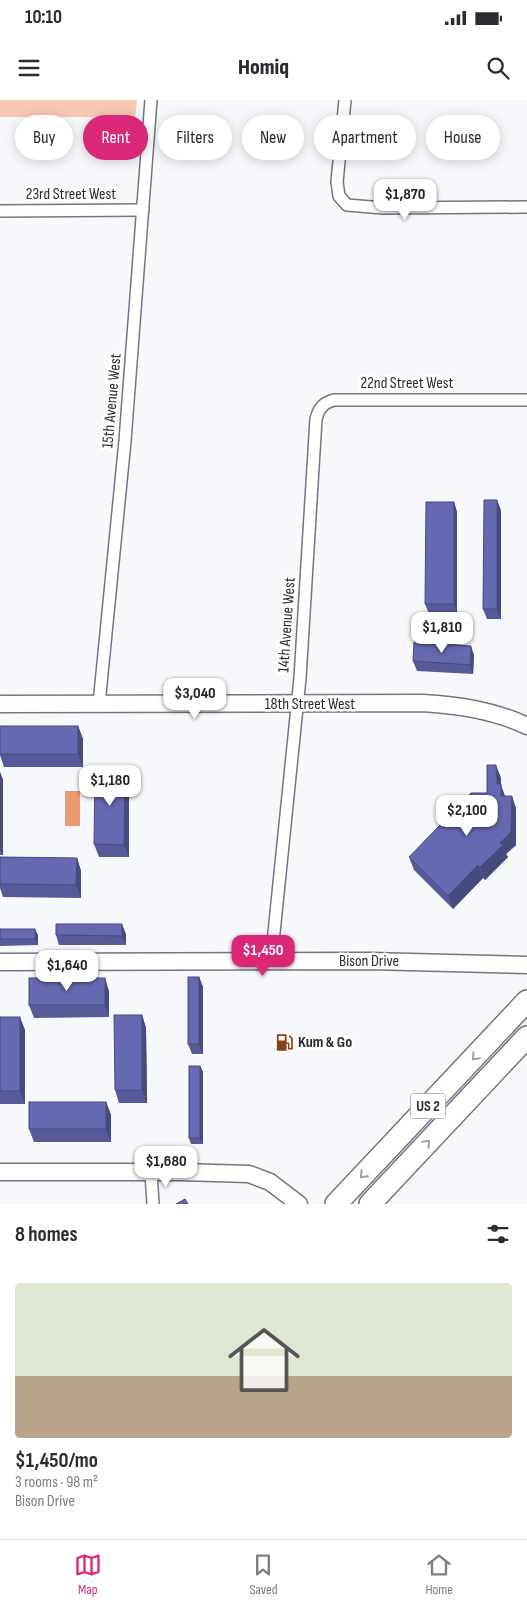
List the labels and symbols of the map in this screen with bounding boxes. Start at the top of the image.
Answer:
pin: $1,870 [364,178,446,221]
street label: 23rd Street West [26,185,116,204]
street label: 15th Avenue West [98,353,126,449]
street label: 22nd Street West [361,374,453,393]
street label: 14th Avenue West [274,577,300,673]
pin: $1,810 [401,612,483,654]
pin: $3,040 [154,678,236,720]
street label: 18th Street West [265,695,355,714]
pin: $1,180 [69,764,151,807]
pin: $2,100 [426,794,508,837]
pin: $1,450 [222,934,304,977]
pin: $1,640 [26,950,108,992]
street label: Bison Drive [339,952,399,971]
fuel station icon: Kum & Go [274,1032,294,1052]
place label: Kum & Go [298,1033,352,1052]
one-way arrow [472,1051,481,1060]
road number: US 2 [410,1094,446,1118]
one-way arrow [421,1140,430,1149]
pin: $1,680 [125,1146,207,1188]
one-way arrow [360,1169,369,1178]

